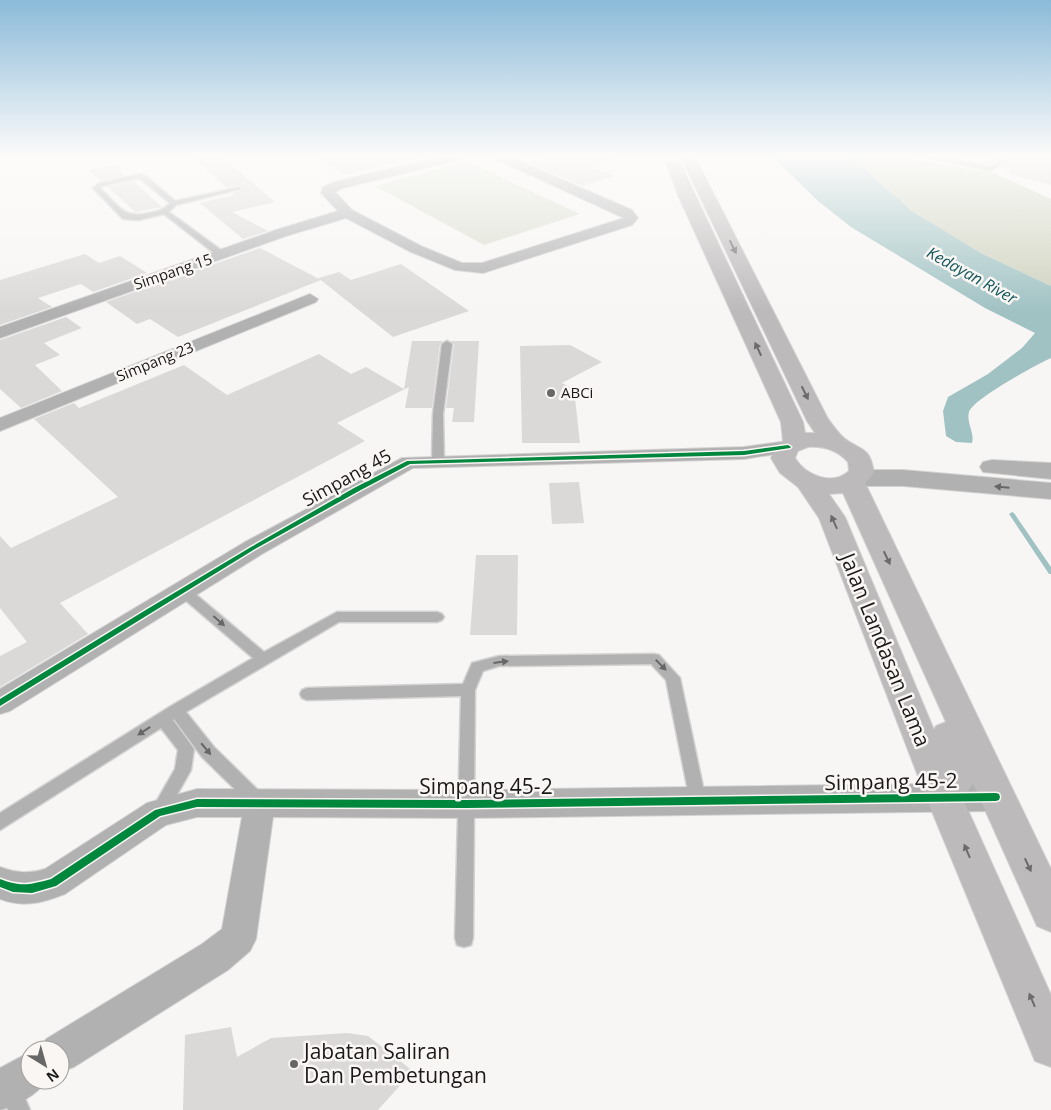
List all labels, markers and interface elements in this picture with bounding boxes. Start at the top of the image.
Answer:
one-way arrow [729,240,737,255]
water label: Kedayan River [923,241,1022,309]
street label: Simpang 15 [131,248,215,294]
street label: Simpang 23 [113,336,196,386]
one-way arrow [754,342,762,356]
place label: ABCi [561,382,593,402]
one-way arrow [801,386,809,400]
marker: ABCi [545,387,557,399]
street label: Simpang 45 [298,443,395,511]
one-way arrow [994,483,1010,491]
one-way arrow [829,515,837,529]
street label: Jalan Landasan Lama [834,547,938,751]
one-way arrow [884,551,892,565]
one-way arrow [213,616,226,627]
one-way arrow [493,658,509,666]
one-way arrow [654,659,666,671]
one-way arrow [137,726,151,735]
one-way arrow [200,742,211,755]
street label: Simpang 45-2 [824,766,958,796]
street label: Simpang 45-2 [419,772,553,800]
one-way arrow [962,844,970,858]
one-way arrow [1024,857,1033,872]
one-way arrow [1027,993,1035,1007]
place label: Jabatan Saliran Dan Pembetungan [302,1037,487,1089]
north arrow [20,1040,70,1090]
marker: Jabatan Saliran Dan Pembetungan [288,1058,300,1070]
text: N [43,1065,63,1087]

